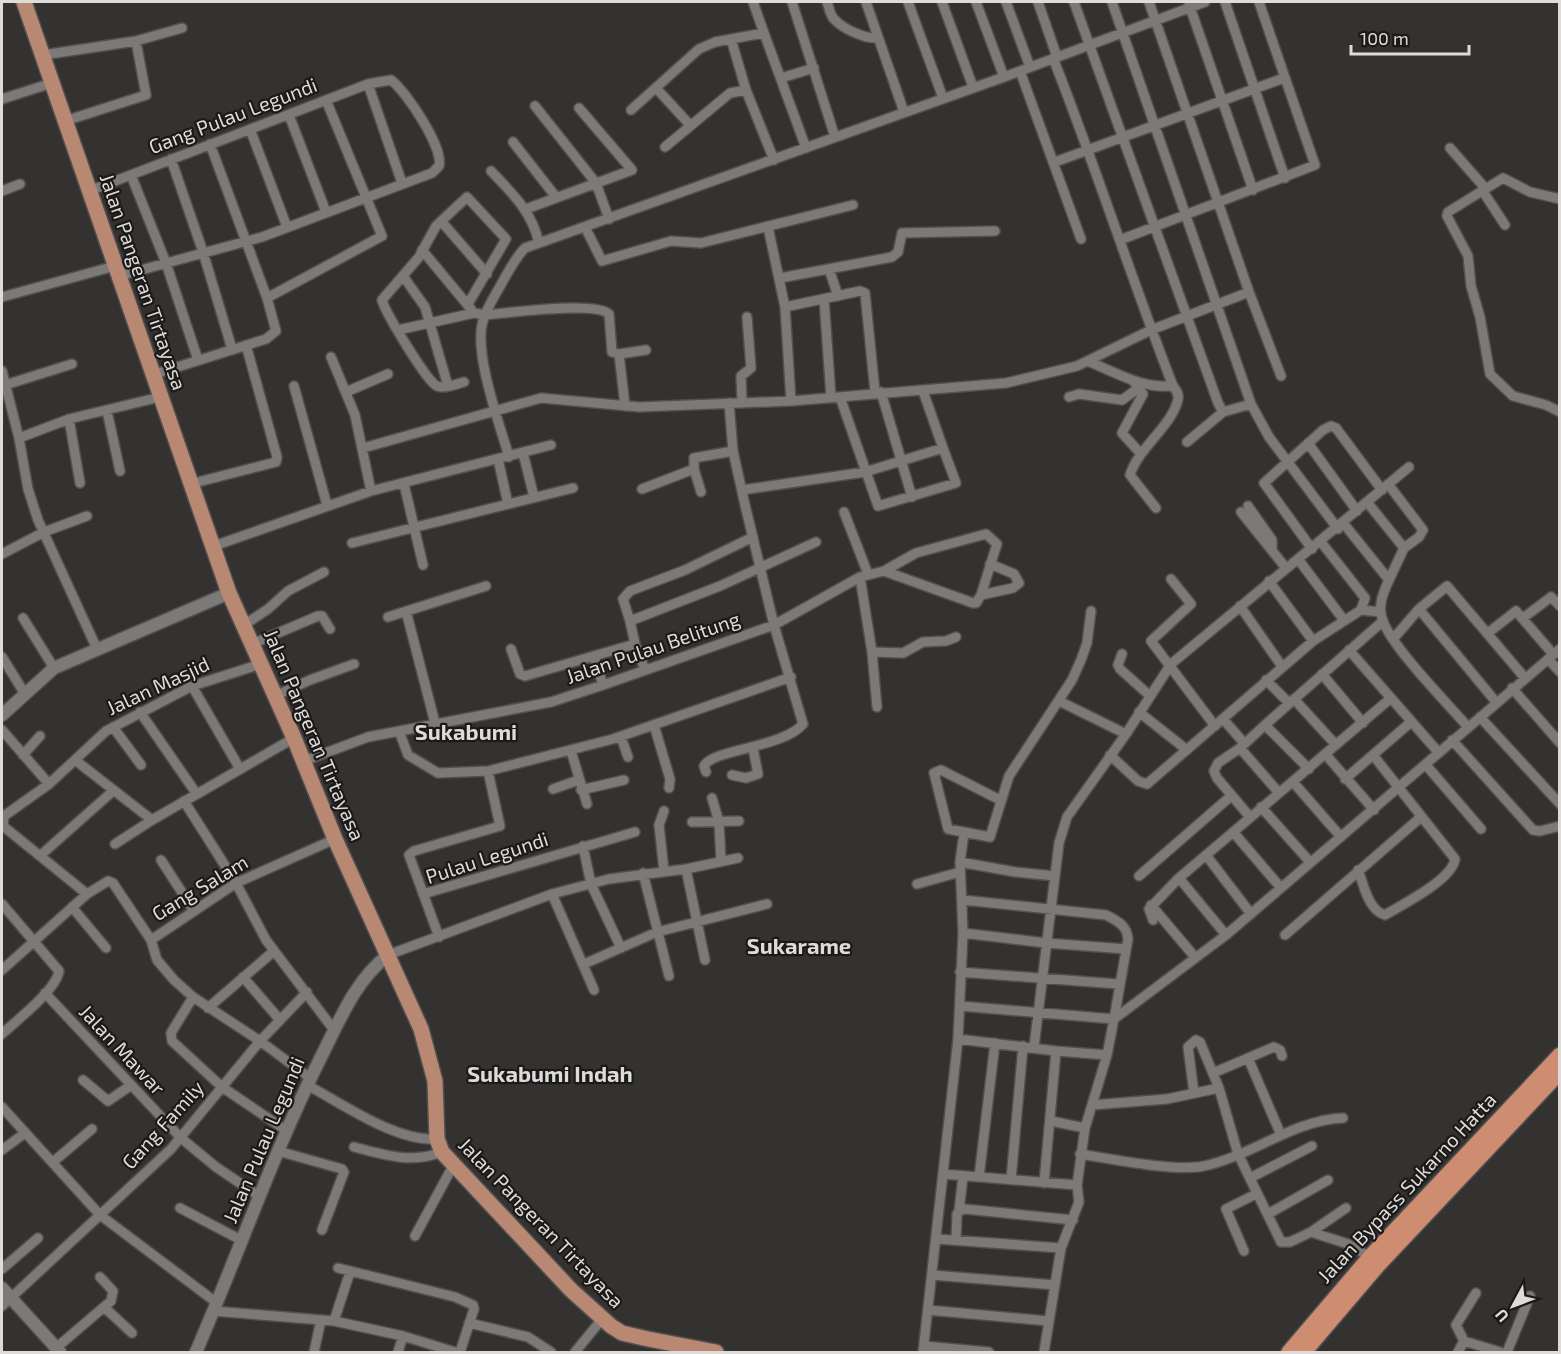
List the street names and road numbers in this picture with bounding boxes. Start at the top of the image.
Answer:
street label: Gang Pulau Legundi [145,72,320,158]
street label: Jalan Pangeran Tirtayasa [96,170,192,393]
street label: Jalan Pulau Belitung [562,606,743,688]
street label: Jalan Pangeran Tirtayasa [259,625,370,844]
street label: Jalan Masjid [102,651,213,719]
street label: Pulau Legundi [422,826,551,888]
street label: Gang Salam [147,849,252,925]
street label: Jalan Mawar [75,999,171,1099]
street label: Jalan Pulau Legundi [217,1053,309,1226]
street label: Gang Family [116,1075,208,1173]
street label: Jalan Bypass Sukarno Hatta [1312,1087,1501,1287]
street label: Jalan Pangeran Tirtayasa [454,1132,629,1312]

